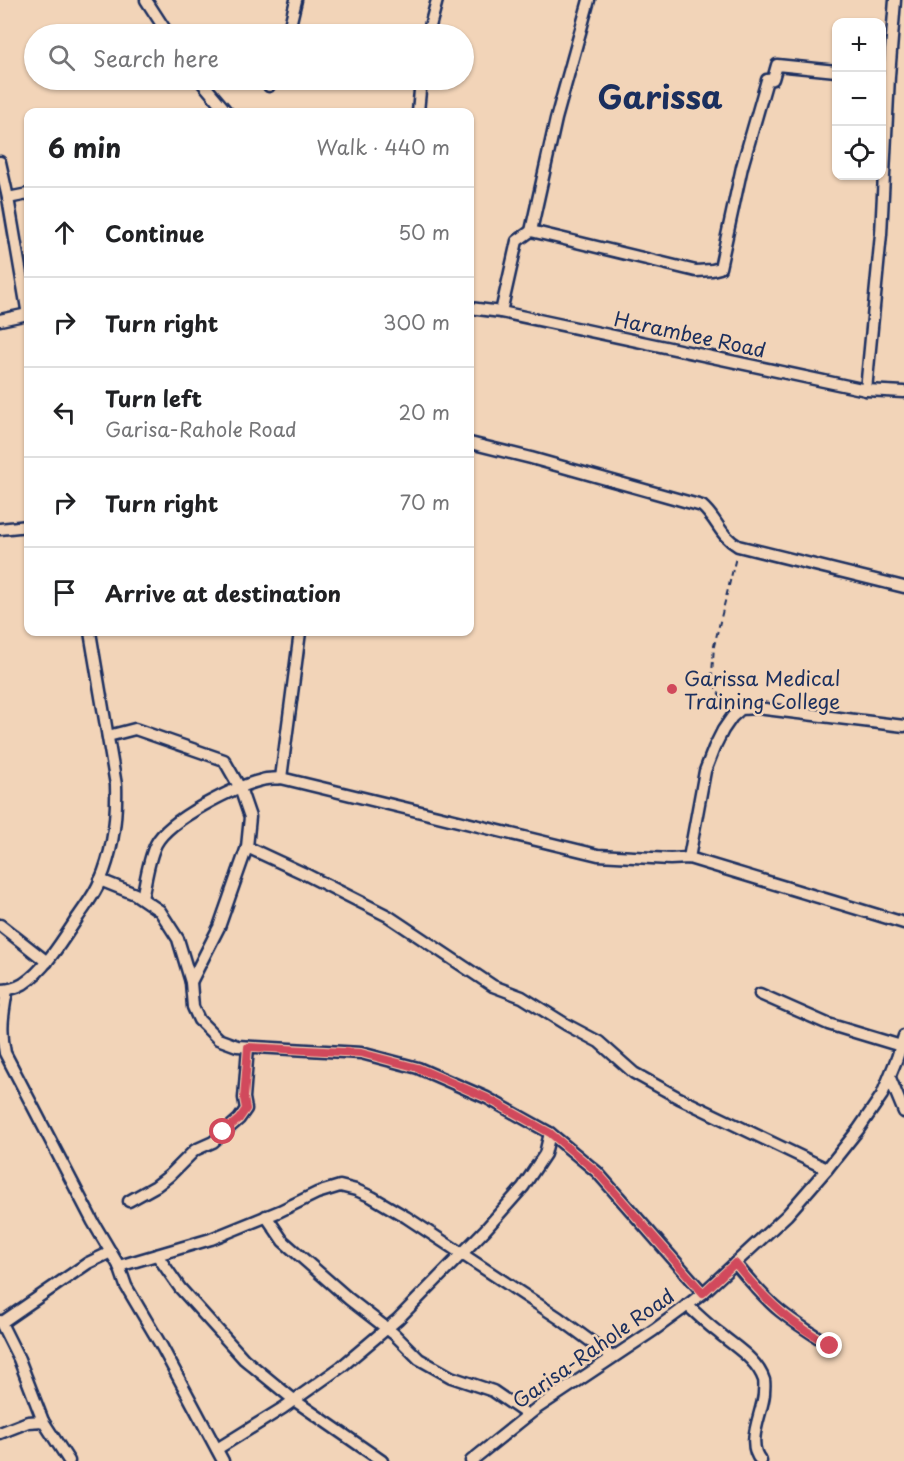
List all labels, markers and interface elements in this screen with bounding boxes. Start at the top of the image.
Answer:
map controls [832,18,886,180]
button: + [832,18,886,72]
search box [24,24,474,90]
icon: search [45,41,78,74]
text: Search here [93,41,219,74]
district label: Garissa [597,72,723,120]
button: − [832,72,886,126]
button: locate [832,126,886,180]
text: 6 min [48,128,121,167]
text: Walk · 440 m [317,132,450,162]
icon: ahead [48,216,81,249]
text: Continue [105,216,204,249]
text: 50 m [398,217,450,247]
street label: Harambee Road [611,303,769,365]
icon: right [48,306,81,339]
text: Turn right [105,306,218,339]
text: 300 m [383,307,450,337]
text: Turn left [105,381,202,414]
icon: left [48,396,81,429]
text: 20 m [398,397,450,427]
text: Garisa-Rahole Road [105,414,297,444]
icon: right [48,486,81,519]
text: Turn right [105,486,218,519]
text: 70 m [400,487,450,517]
icon: arrive [48,576,81,609]
text: Arrive at destination [105,576,341,609]
place label: Garissa Medical Training College [684,663,840,716]
marker: Garissa Medical Training College [665,682,679,696]
route start [209,1118,235,1144]
street label: Garisa-Rahole Road [506,1281,680,1415]
route end [816,1332,842,1358]

